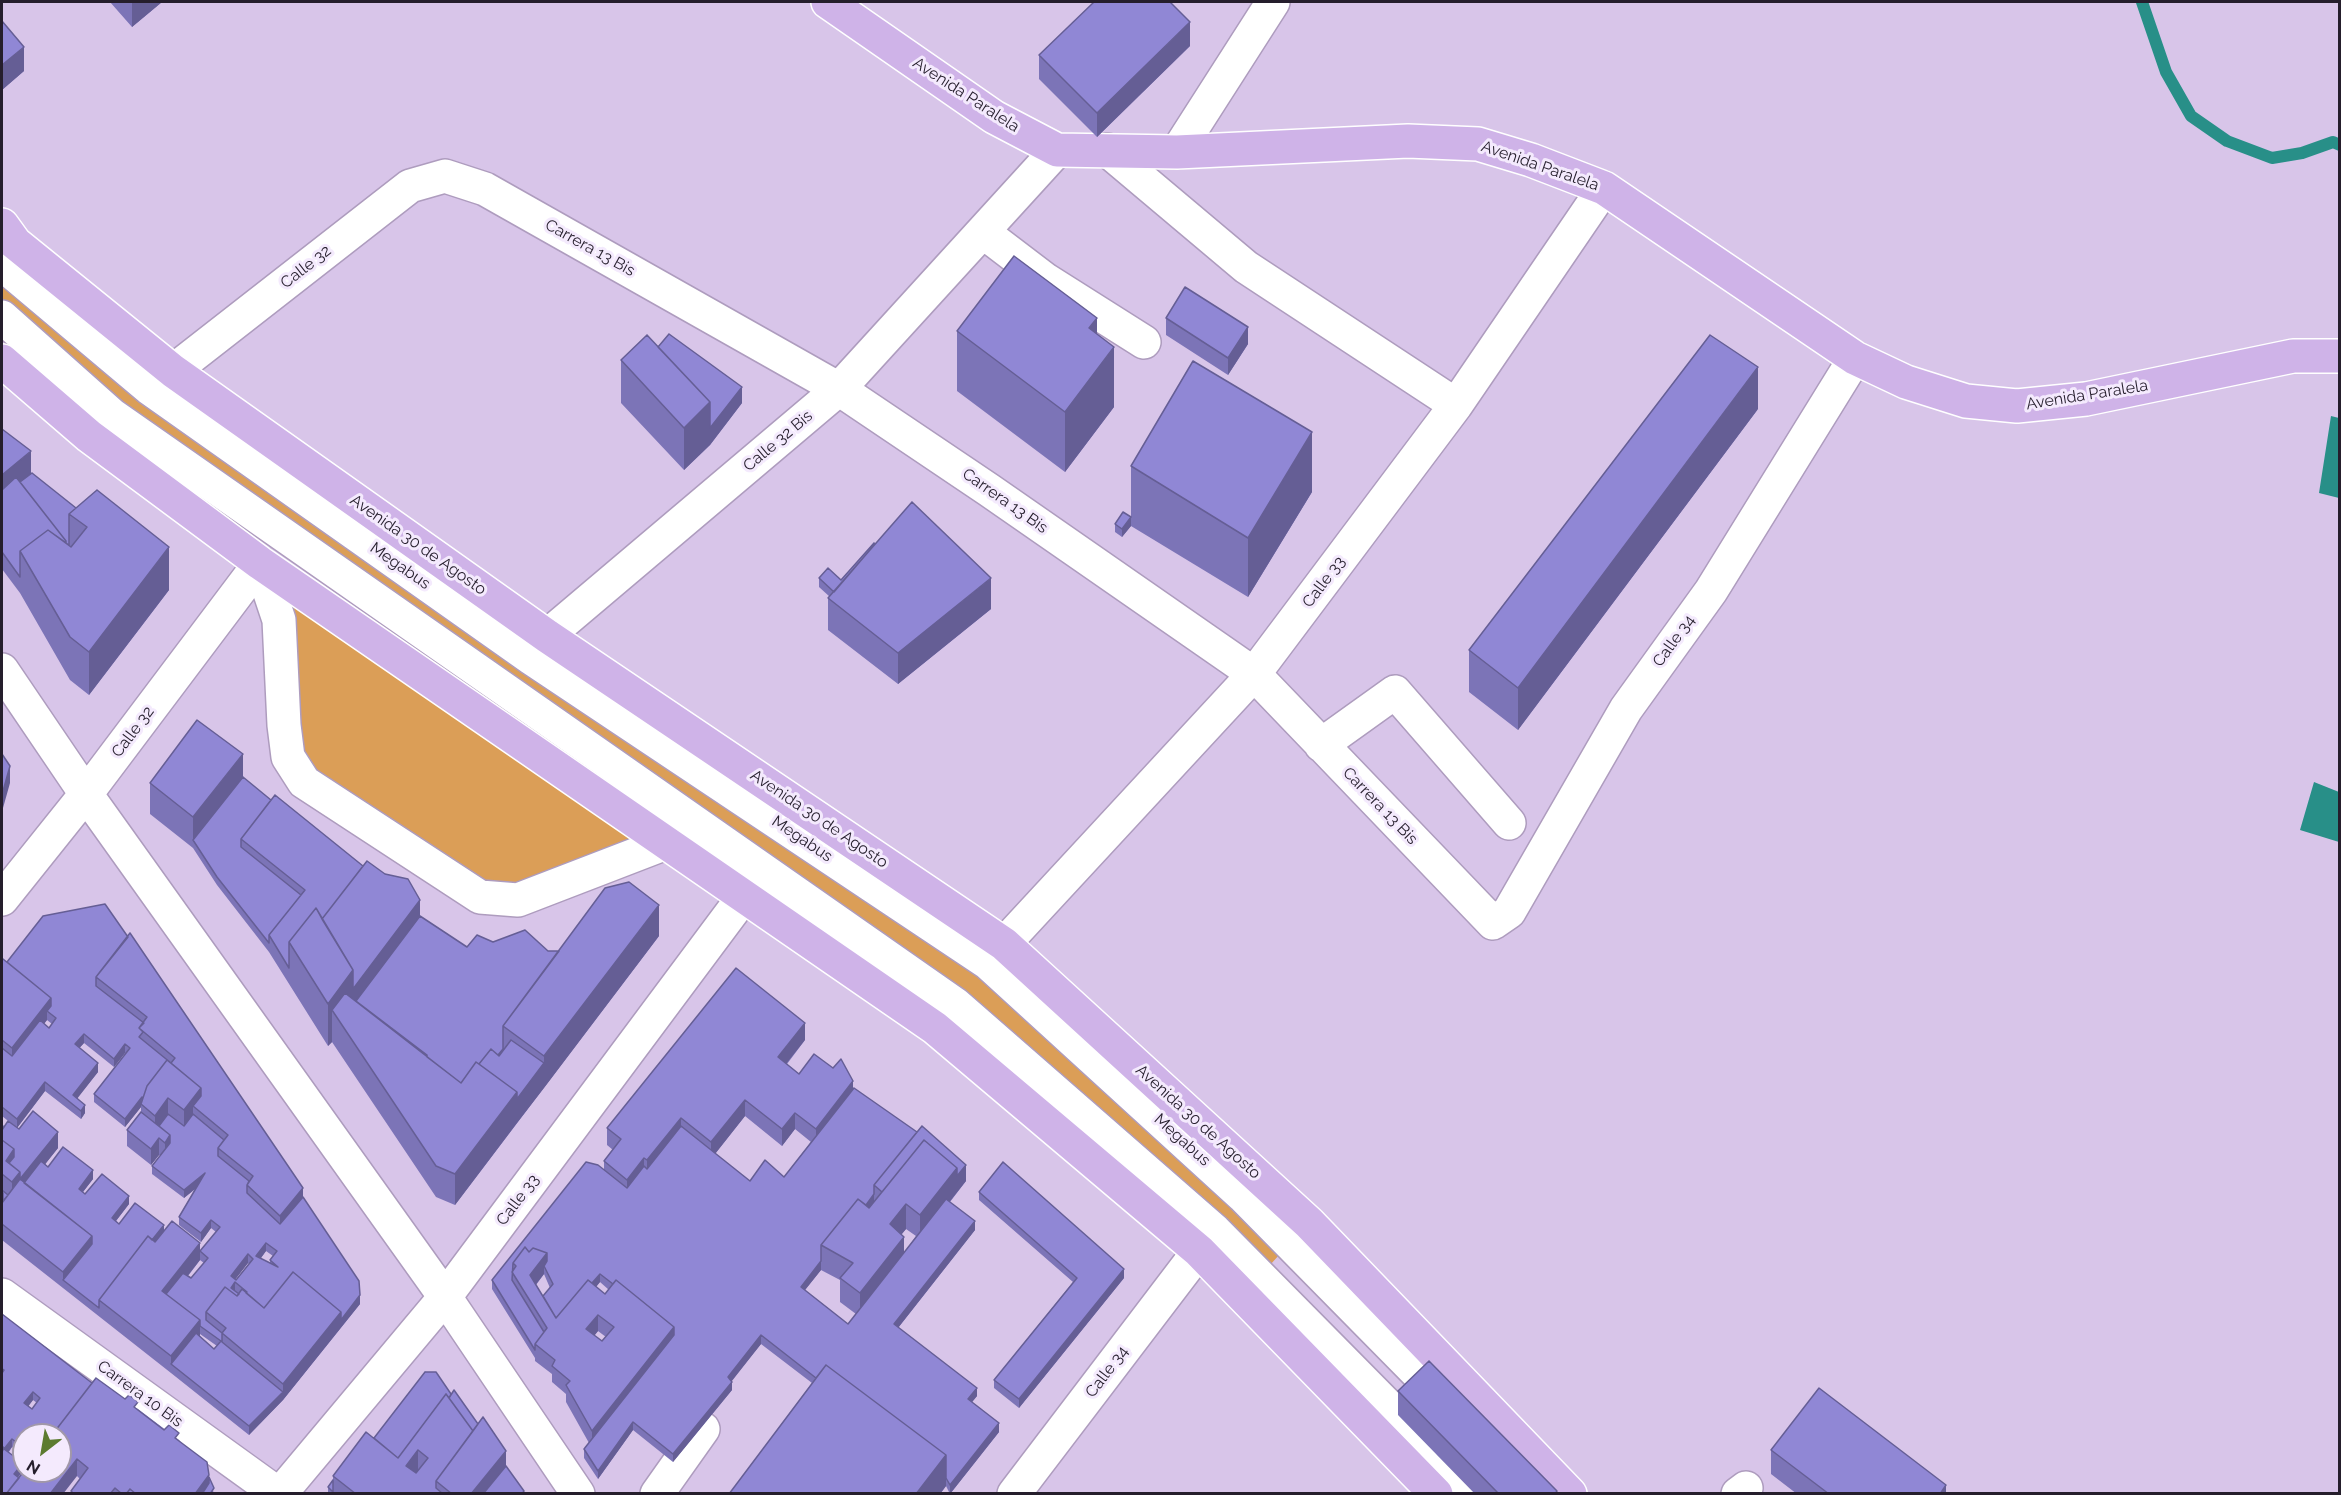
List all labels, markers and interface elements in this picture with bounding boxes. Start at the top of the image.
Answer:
street label: Avenida Paralela [909,53,1023,137]
street label: Avenida Paralela [1479,137,1601,195]
street label: Carrera 13 Bis [542,215,638,281]
street label: Calle 32 [277,241,335,293]
street label: Avenida Paralela [2025,376,2149,414]
street label: Calle 32 Bis [739,406,817,476]
street label: Carrera 13 Bis [959,465,1051,537]
street label: Avenida 30 de Agosto [346,491,490,599]
street label: Megabus [366,538,434,594]
street label: Calle 33 [1299,553,1349,611]
street label: Calle 34 [1649,611,1699,671]
street label: Calle 32 [108,703,158,761]
street label: Carrera 13 Bis [1338,763,1422,849]
street label: Avenida 30 de Agosto [747,766,891,872]
street label: Megabus [768,812,836,866]
street label: Avenida 30 de Agosto [1131,1061,1265,1183]
street label: Megabus [1150,1110,1214,1170]
street label: Calle 33 [493,1171,543,1229]
street label: Calle 34 [1082,1343,1132,1401]
street label: Carrera 10 Bis [93,1357,187,1431]
north arrow [12,1423,72,1483]
text: N [23,1456,44,1478]

